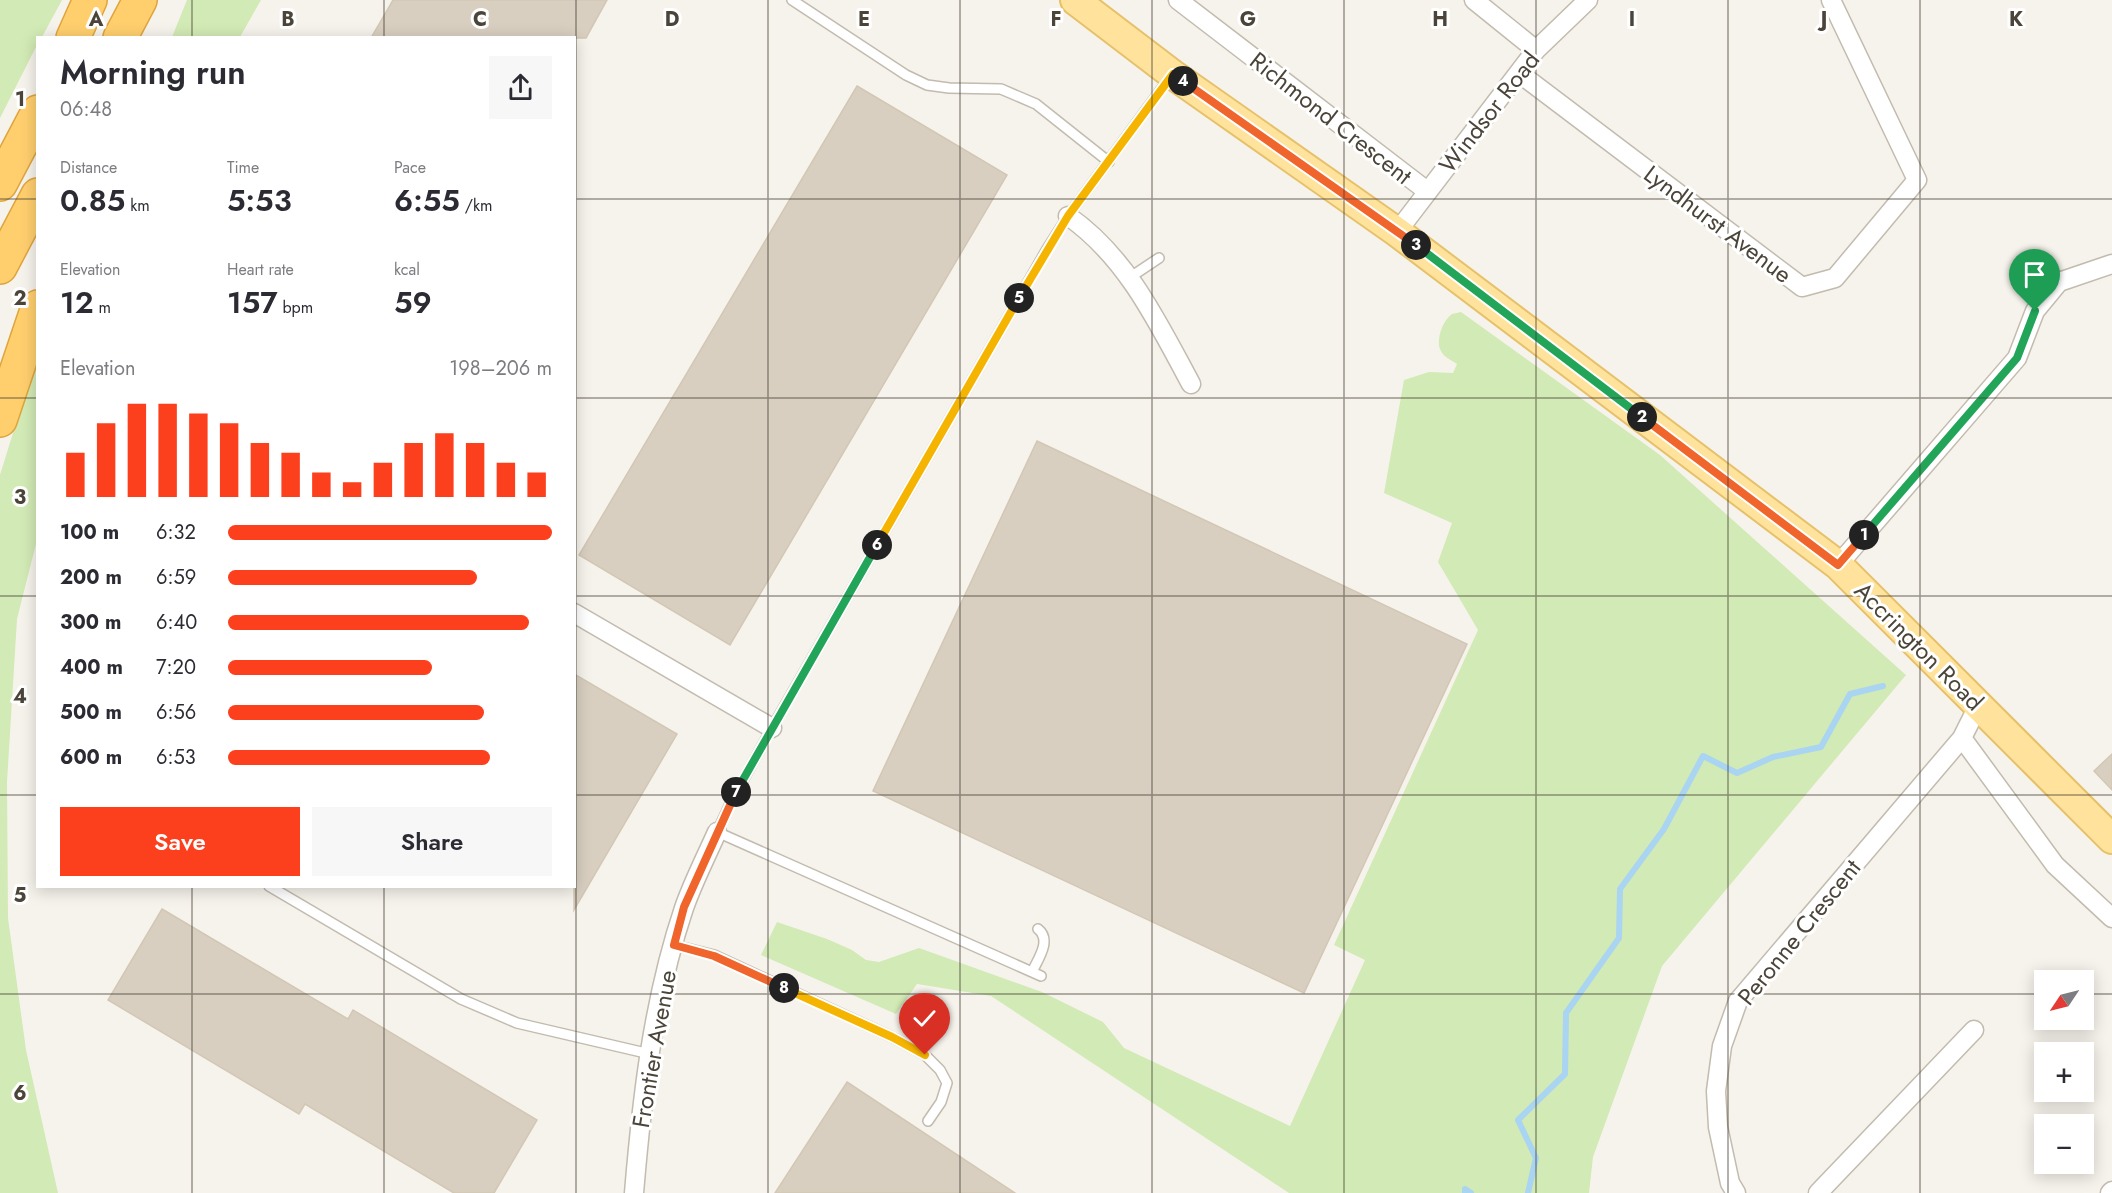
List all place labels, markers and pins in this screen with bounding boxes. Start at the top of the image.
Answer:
pin: 4 [1168,66,1198,96]
pin: 3 [1401,230,1431,260]
pin [2009,249,2060,311]
pin: 5 [1004,283,1034,313]
pin: 2 [1627,402,1657,432]
pin: 1 [1849,520,1879,550]
pin: 6 [862,530,892,560]
pin: 7 [721,777,751,807]
pin: 8 [769,973,799,1003]
pin [899,993,950,1055]

